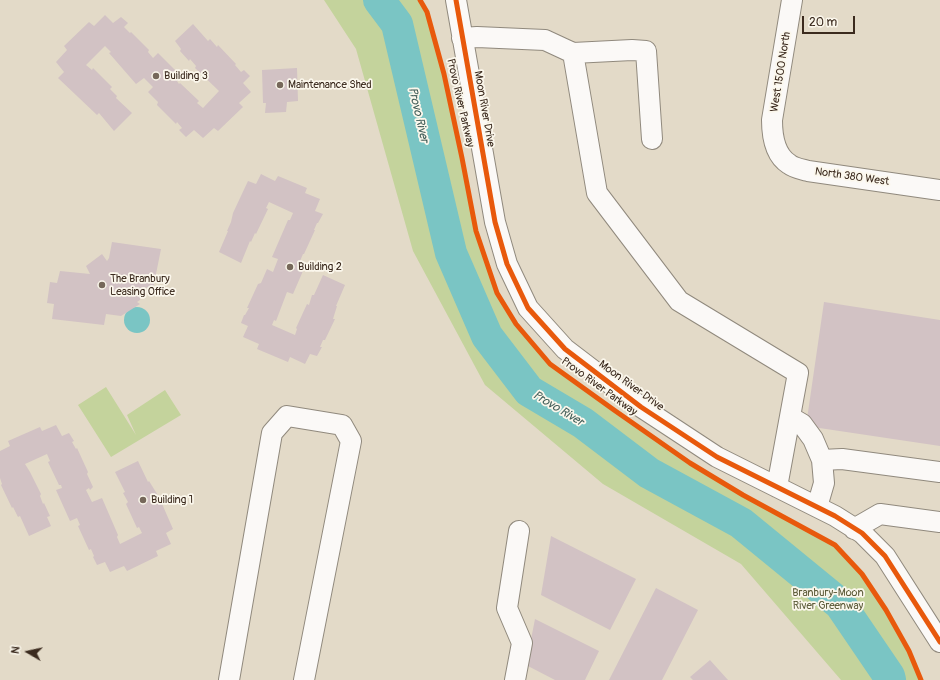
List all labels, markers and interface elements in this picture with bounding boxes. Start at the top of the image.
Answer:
scale bar [804,8,857,34]
text: 20 m [809,15,837,30]
street label: West 1500 North [768,31,794,113]
street label: Provo River Parkway [443,57,477,149]
place label: Building 3 [164,69,208,83]
street label: Moon River Drive [471,70,497,148]
marker: Building 3 [151,71,161,81]
place label: Maintenance Shed [288,78,372,92]
marker: Maintenance Shed [275,80,285,90]
water label: Provo River [405,86,431,144]
street label: North 380 West [814,165,890,189]
place label: Building 2 [298,260,342,274]
marker: Building 2 [285,262,295,272]
place label: The Branbury Leasing Office [110,272,175,298]
marker: The Branbury Leasing Office [97,280,107,290]
street label: Provo River Parkway [558,355,640,419]
street label: Moon River Drive [596,358,666,414]
water label: Provo River [530,388,586,430]
place label: Building 1 [151,493,193,507]
marker: Building 1 [138,495,148,505]
park label: Branbury-Moon River Greenway [792,586,864,612]
north arrow [8,632,48,672]
text: N [9,645,23,655]

